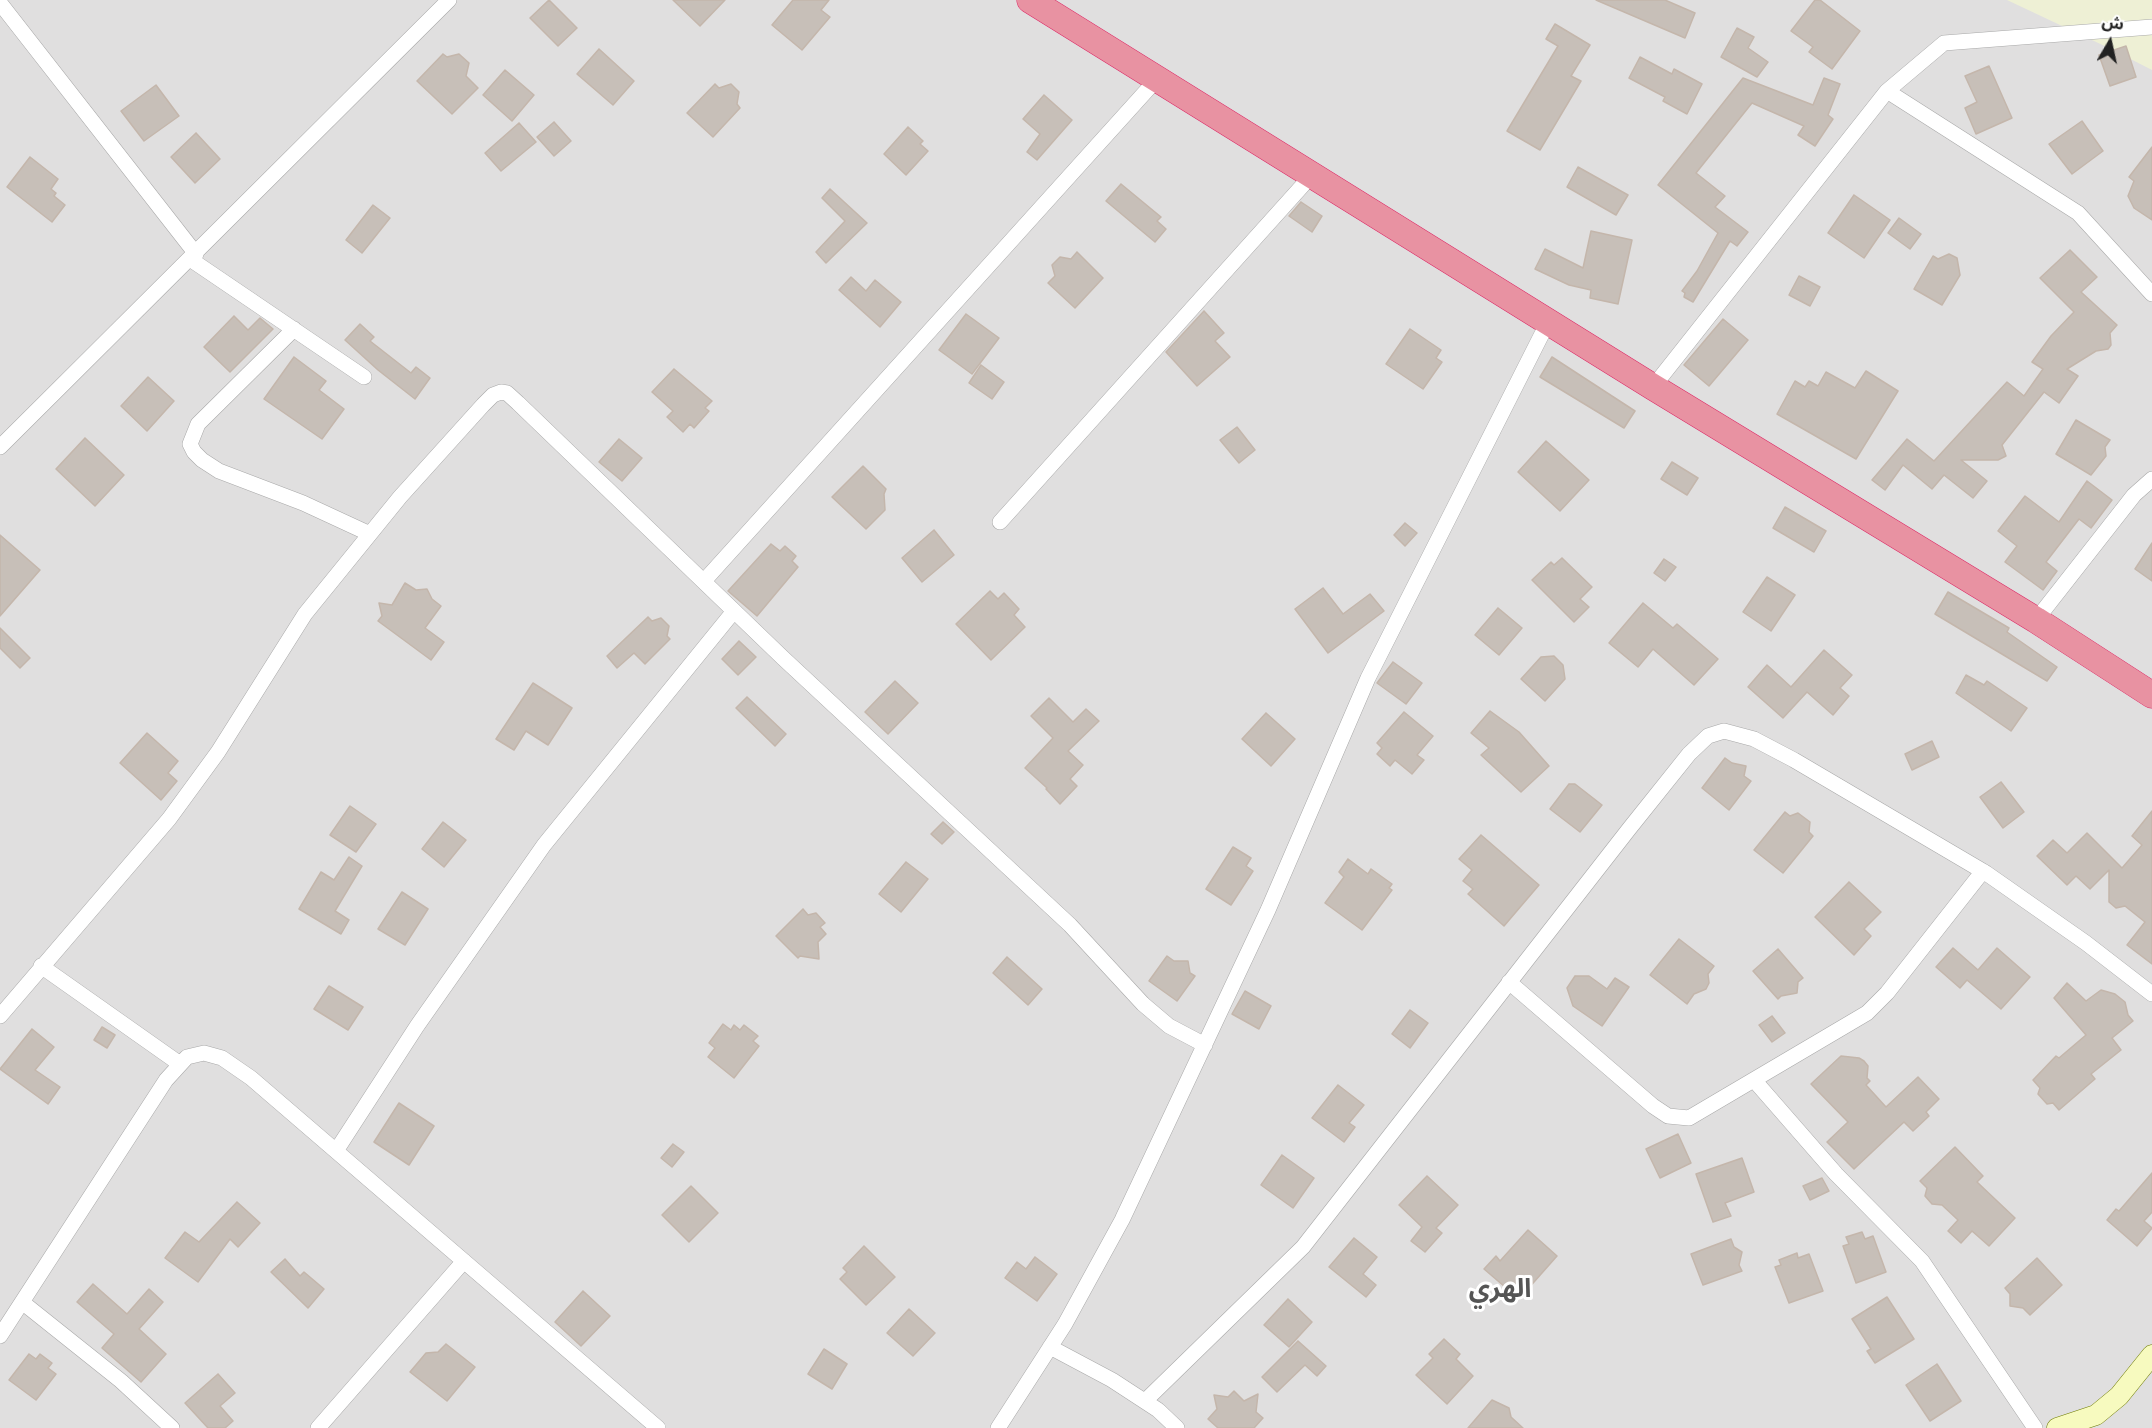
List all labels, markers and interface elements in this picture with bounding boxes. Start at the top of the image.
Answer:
north arrow [2080,12,2140,72]
text: ش [2101,13,2125,35]
district label: الهري [1469,1274,1531,1306]

